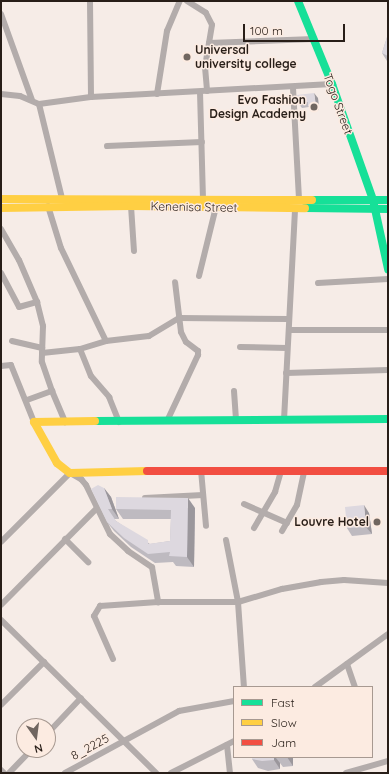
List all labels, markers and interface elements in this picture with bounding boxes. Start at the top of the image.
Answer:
scale bar [245,16,347,42]
text: 100 m [250,23,283,38]
place label: Universal university college [195,43,297,71]
marker: Universal university college [182,52,192,62]
street label: Togo Street [320,72,356,136]
place label: Evo Fashion Design Academy [209,93,306,121]
marker: Evo Fashion Design Academy [309,102,319,112]
street label: Kenenisa Street [150,199,238,215]
place label: Louvre Hotel [294,515,369,529]
marker: Louvre Hotel [372,517,382,527]
legend [233,686,373,758]
text: Fast [271,695,295,710]
text: Slow [271,715,297,730]
north arrow [16,718,56,758]
street label: 8_2225 [69,731,111,763]
text: Jam [271,735,296,750]
text: N [33,741,44,756]

